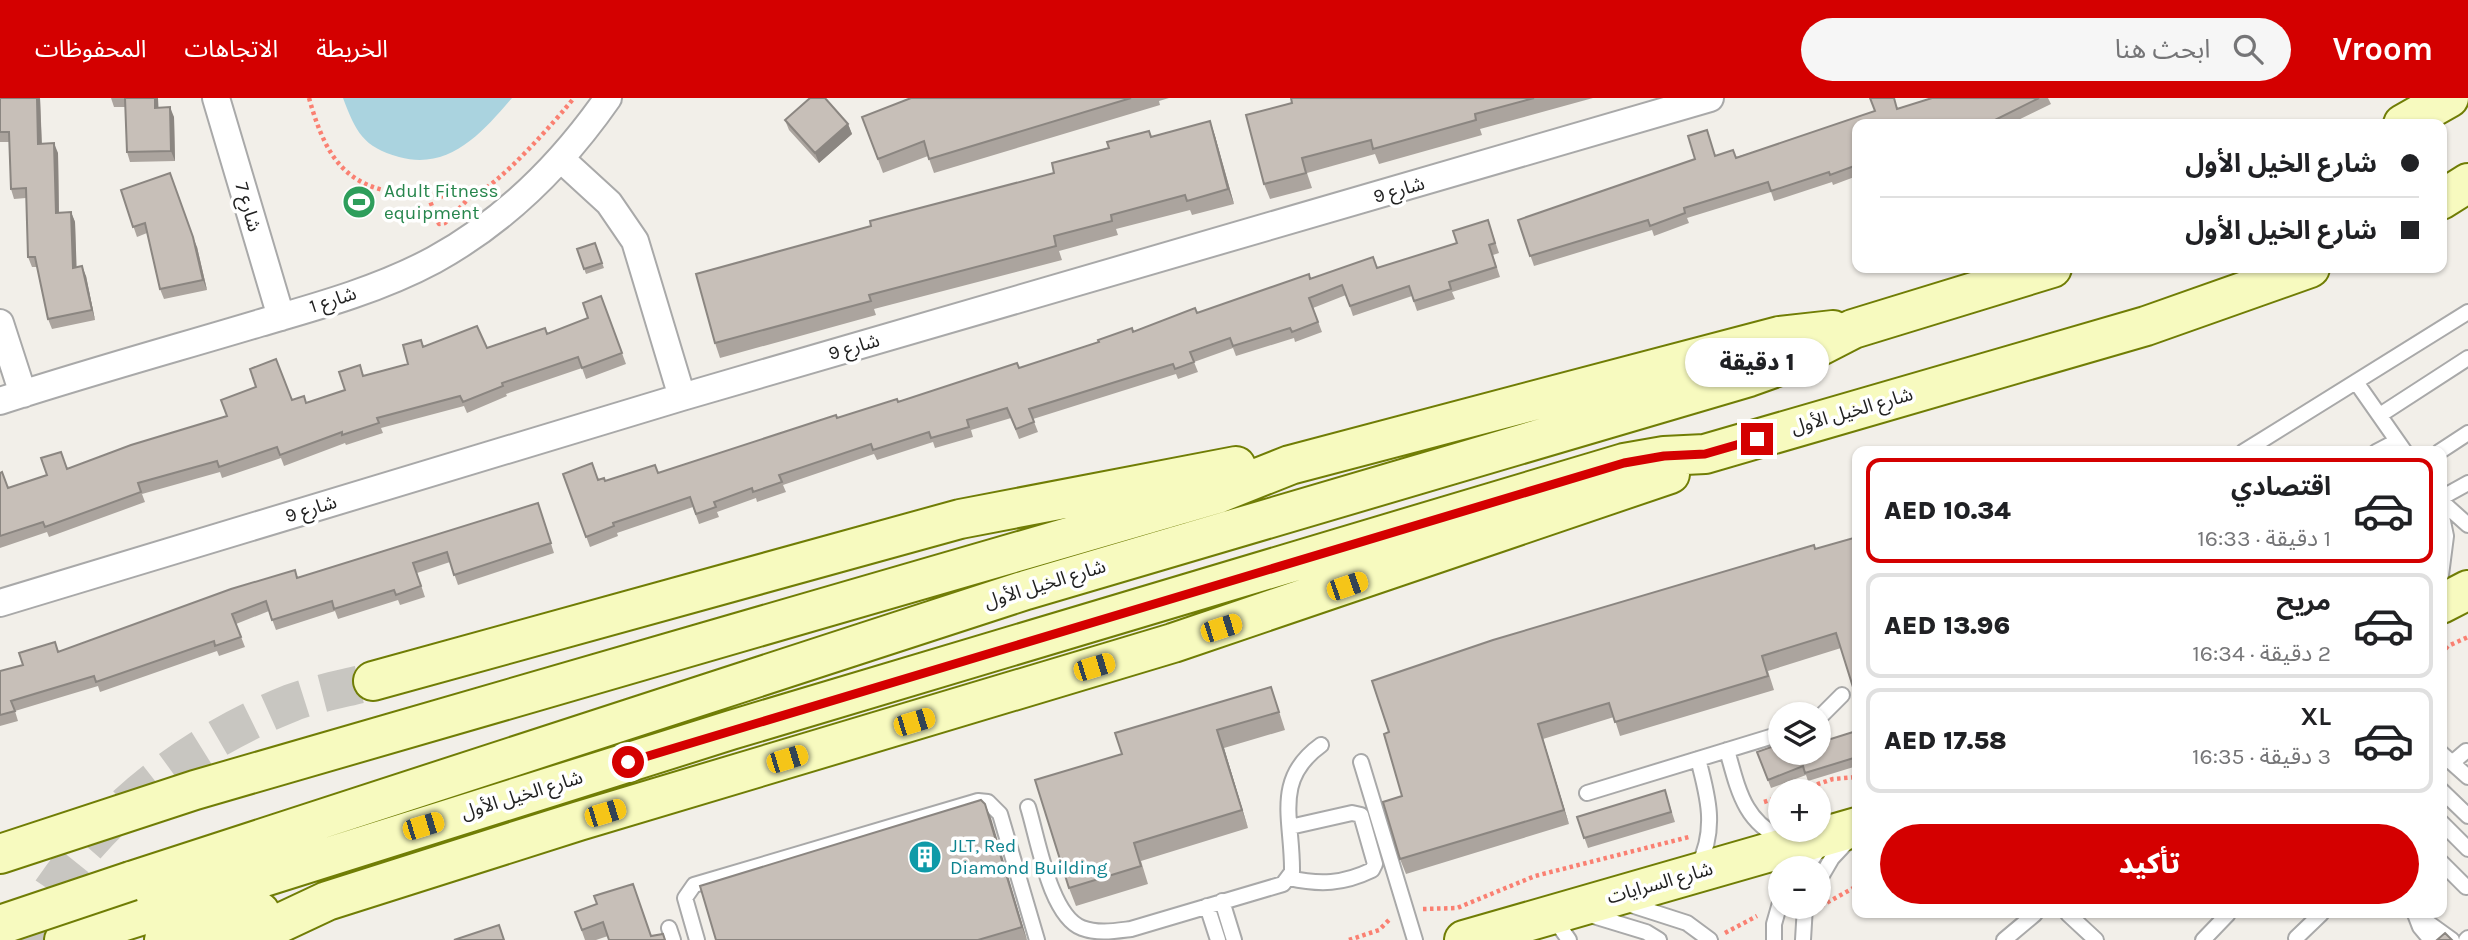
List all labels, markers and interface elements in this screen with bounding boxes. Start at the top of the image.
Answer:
search box [1801,18,2291,81]
icon: search [2229,30,2267,68]
text: Vroom [2333,30,2433,68]
text: ابحث هنا [2115,34,2211,65]
text: المحفوظات [35,35,146,63]
text: الاتجاهات [184,35,278,63]
text: الخريطة [316,35,388,63]
text: شارع الخيل الأول [2185,148,2377,179]
street label: شارع 9 [1371,172,1428,210]
street label: شارع 7 [229,180,266,235]
place label: Adult Fitness equipment [384,180,499,224]
sports icon: Adult Fitness equipment [340,183,378,221]
text: شارع الخيل الأول [2185,215,2377,246]
street label: شارع 1 [307,282,360,320]
street label: شارع 9 [826,329,883,367]
callout: 1 دقيقة [1685,338,1829,386]
text: 1 دقيقة [1719,349,1795,376]
street label: شارع الخيل الأول [1788,383,1916,441]
route end [1741,423,1773,455]
text: اقتصادي [2231,471,2331,502]
icon: car [2352,479,2415,542]
street label: شارع 9 [283,491,340,529]
text: AED 10.34 [1884,495,2011,526]
text: 1 دقيقة · 16:33 [2197,525,2331,552]
street label: شارع الخيل الأول [982,555,1109,615]
car [1324,569,1371,603]
text: مريح [2276,586,2331,617]
icon: car [2352,594,2415,657]
text: AED 13.96 [1884,610,2010,641]
car [1198,612,1245,644]
text: 2 دقيقة · 16:34 [2192,640,2331,667]
car [1071,651,1118,683]
text: XL [2300,701,2331,732]
map controls [1768,702,1831,919]
button: layers [1768,702,1831,765]
car [891,706,938,738]
icon: car [2352,709,2415,772]
text: AED 17.58 [1884,725,2007,756]
car [764,743,811,775]
text: 3 دقيقة · 16:35 [2192,743,2331,770]
route start [612,746,644,778]
street label: شارع الخيل الأول [459,766,586,826]
button: + [1768,779,1831,842]
car [582,797,629,829]
car [400,810,447,842]
button: تأكيد [1880,824,2419,904]
place label: JLT, Red Diamond Building [950,835,1108,879]
building icon: JLT, Red Diamond Building [906,838,944,876]
button: − [1768,856,1831,919]
street label: شارع السرايات [1605,857,1716,910]

